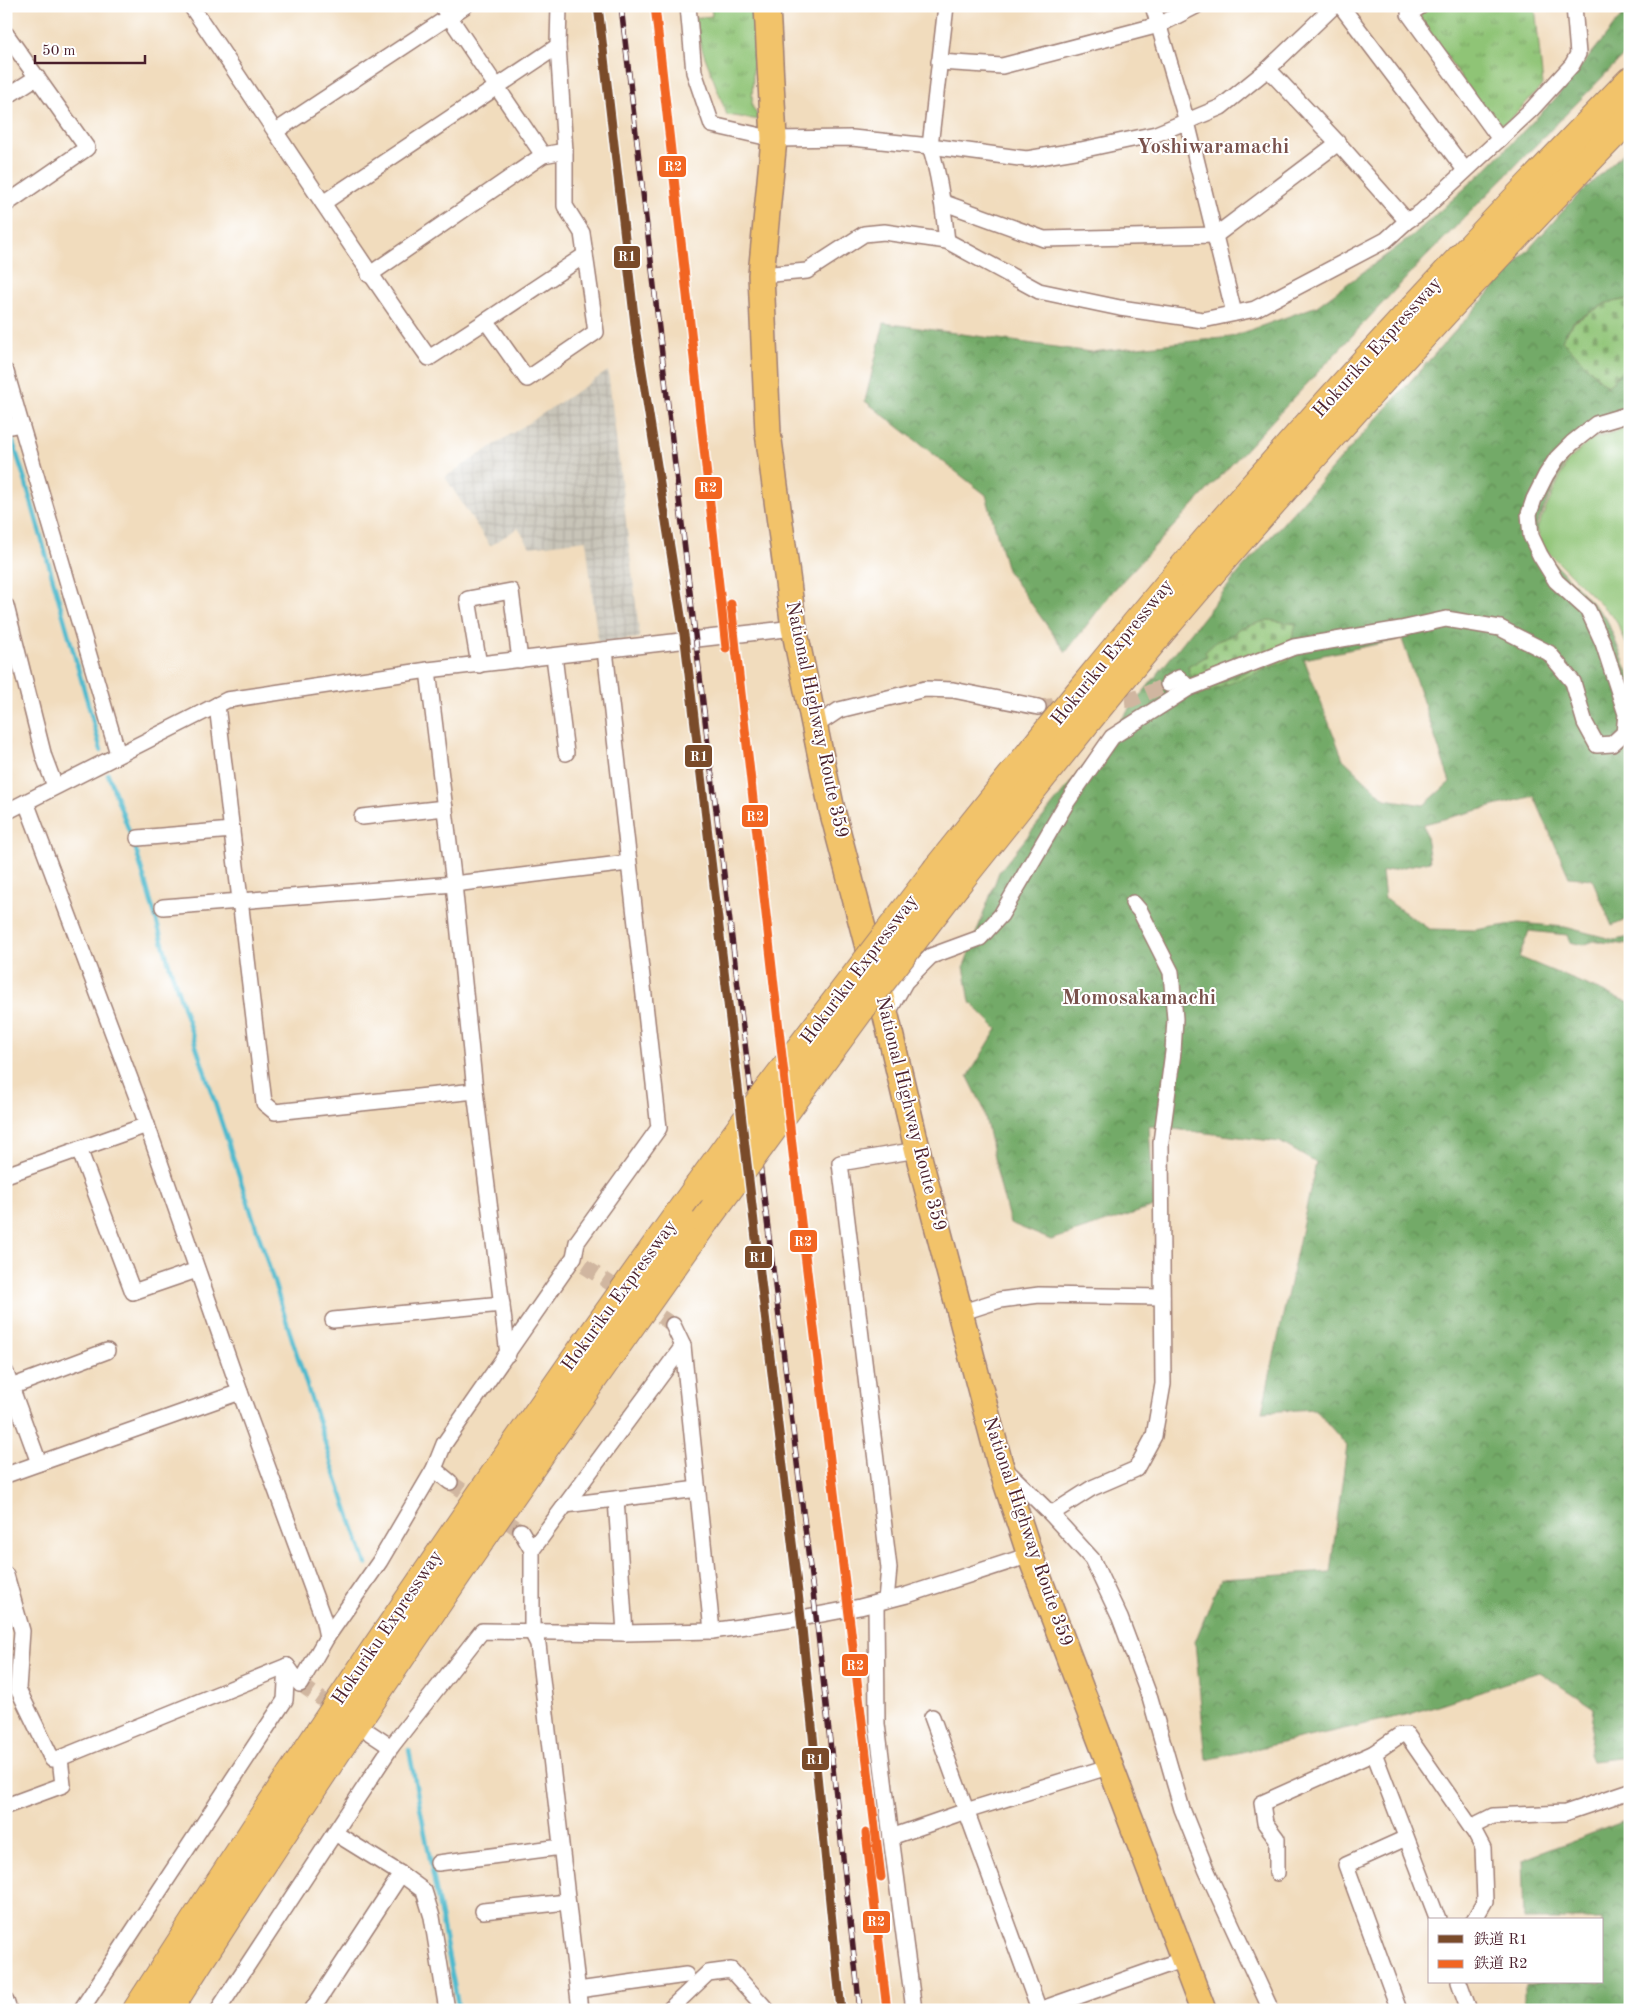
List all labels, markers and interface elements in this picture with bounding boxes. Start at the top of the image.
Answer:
scale bar [35,32,145,64]
text: 50 m [42,44,76,59]
district label: Yoshiwaramachi [1137,137,1289,158]
line badge: R2 [658,155,687,178]
text: R2 [664,160,682,174]
line badge: R1 [613,245,641,269]
text: R1 [618,250,636,264]
street label: Hokuriku Expressway [1310,274,1446,422]
line badge: R2 [694,476,723,500]
text: R2 [699,481,717,495]
street label: Hokuriku Expressway [1048,576,1178,730]
street label: National Highway Route 359 [782,600,850,840]
line badge: R1 [684,744,713,768]
text: R1 [690,750,708,764]
line badge: R2 [741,804,769,828]
text: R2 [746,810,764,824]
street label: Hokuriku Expressway [798,892,922,1048]
district label: Momosakamachi [1062,988,1216,1009]
street label: National Highway Route 359 [872,995,948,1233]
street label: Hokuriku Expressway [559,1217,681,1375]
line badge: R2 [789,1229,818,1253]
text: R2 [794,1235,812,1249]
line badge: R1 [744,1245,773,1269]
text: R1 [749,1251,767,1265]
street label: National Highway Route 359 [979,1415,1075,1649]
street label: Hokuriku Expressway [329,1547,447,1709]
line badge: R2 [841,1653,869,1677]
text: R2 [846,1659,864,1673]
line badge: R1 [801,1747,830,1771]
text: R1 [806,1753,824,1767]
line badge: R2 [862,1910,891,1934]
text: R2 [867,1915,885,1929]
legend [1428,1918,1604,1984]
text: 鉄道 R1 [1474,1931,1528,1948]
text: 鉄道 R2 [1474,1955,1528,1972]

